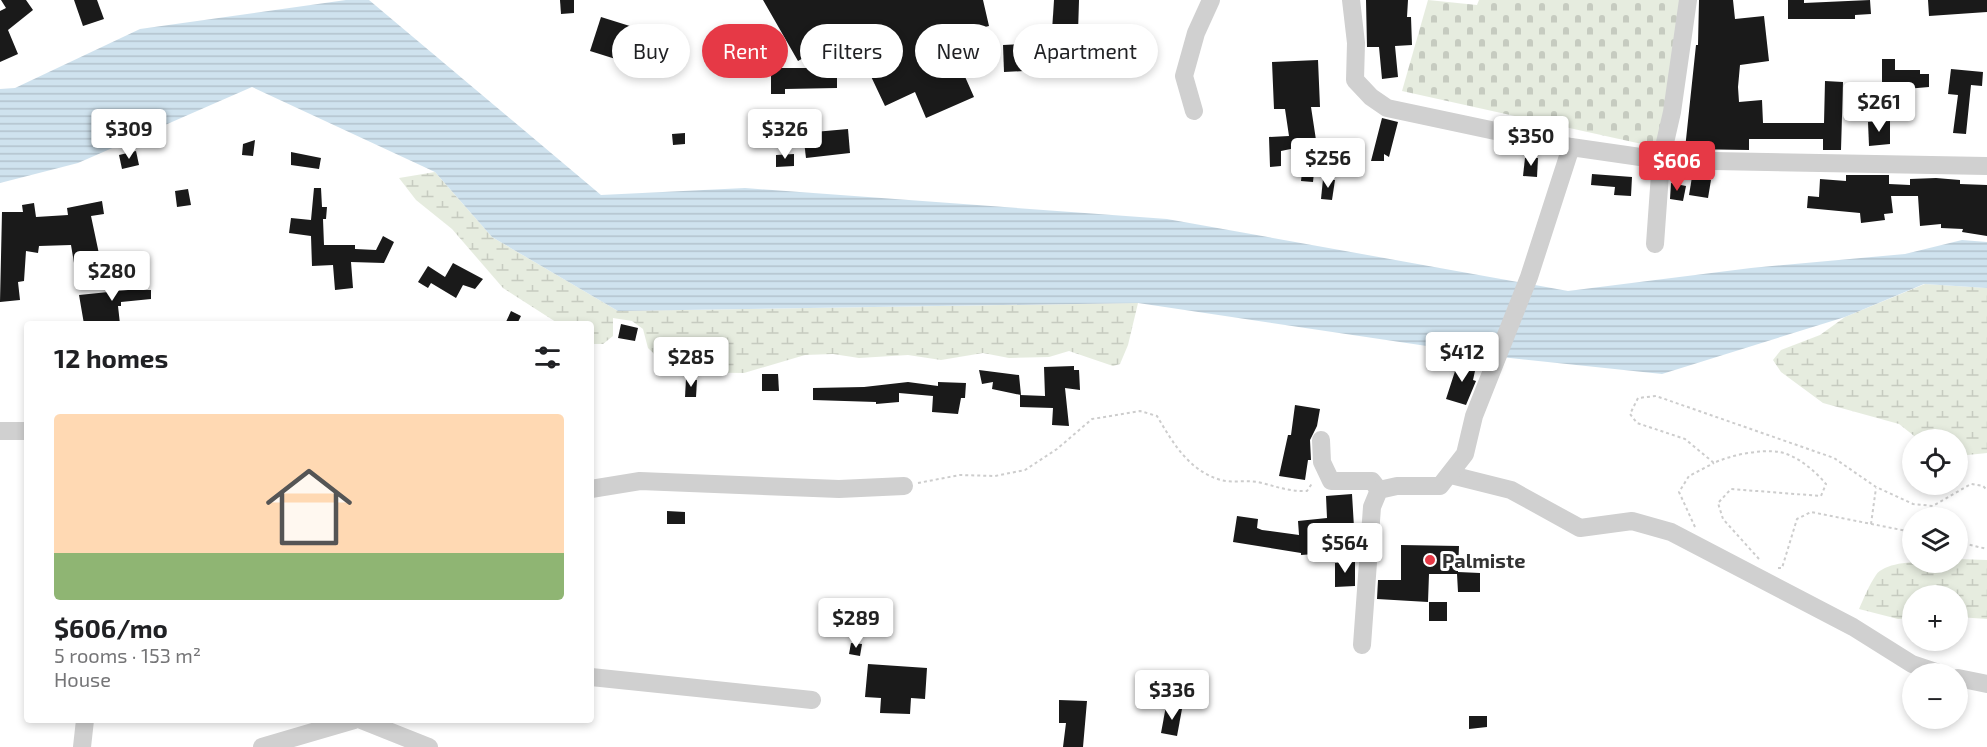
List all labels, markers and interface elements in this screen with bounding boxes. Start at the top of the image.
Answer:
chip: Buy [612,24,690,78]
chip: Rent [702,24,788,78]
chip: Filters [800,24,903,78]
chip: New [915,24,1001,78]
chip: Apartment [1013,24,1158,78]
pin: $261 [1843,82,1915,133]
text: $261 [1857,89,1901,113]
pin: $309 [93,109,165,160]
pin: $326 [749,109,821,160]
text: $309 [105,116,153,140]
text: $326 [762,116,808,140]
pin: $350 [1495,116,1567,167]
text: $350 [1508,123,1554,147]
pin: $256 [1292,138,1364,189]
pin: $606 [1641,141,1713,192]
text: $256 [1305,145,1351,169]
text: $606 [1653,148,1701,172]
pin: $280 [76,251,148,302]
text: $280 [88,258,136,282]
pin: $412 [1426,332,1498,383]
pin: $285 [655,337,727,388]
text: $412 [1440,339,1484,363]
icon: filters [531,341,564,374]
text: 12 homes [54,342,168,373]
text: $285 [668,344,714,368]
map controls [1902,429,1968,729]
button: locate [1902,429,1968,495]
icon: home [255,453,363,561]
button: layers [1902,507,1968,573]
pin: $564 [1309,523,1381,574]
text: $564 [1321,530,1369,554]
place label: Palmiste [1442,548,1525,572]
marker: Palmiste [1423,553,1437,567]
button: + [1902,585,1968,651]
pin: $289 [820,598,892,649]
text: $289 [832,605,880,629]
text: $606/mo [54,612,168,643]
text: 5 rooms · 153 m² [54,643,201,667]
button: − [1902,663,1968,729]
text: House [54,667,111,691]
pin: $336 [1136,670,1208,721]
text: $336 [1149,677,1195,701]

